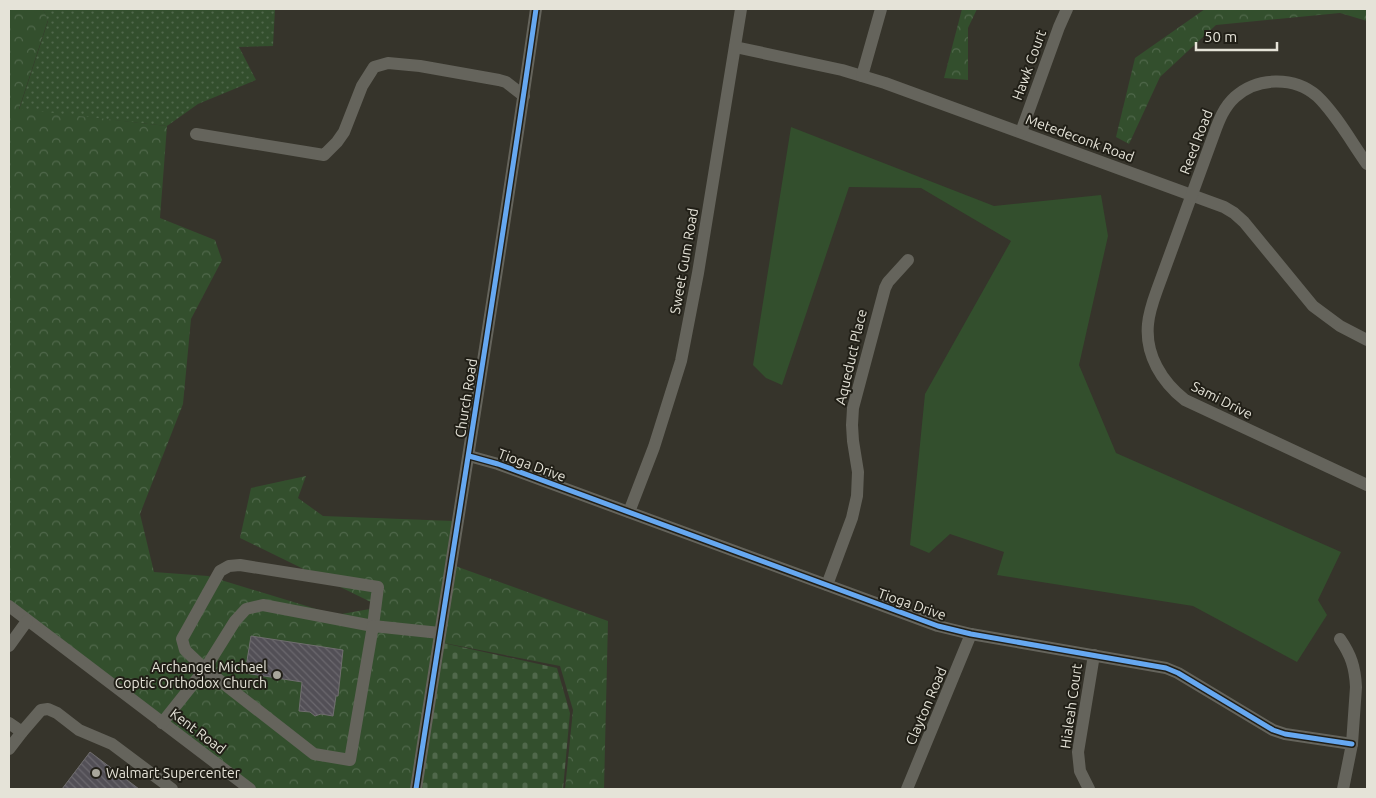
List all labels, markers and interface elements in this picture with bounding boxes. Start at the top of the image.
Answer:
scale bar [1196,20,1277,52]
street label: Hawk Court [1009,27,1049,102]
text: 50 m [1204,28,1237,45]
street label: Reed Road [1176,107,1216,177]
street label: Metedeconk Road [1024,111,1136,165]
street label: Sweet Gum Road [667,207,701,315]
street label: Aqueduct Place [832,308,870,406]
street label: Church Road [452,357,480,439]
street label: Sami Drive [1189,378,1255,422]
street label: Tioga Drive [496,445,568,485]
street label: Tioga Drive [876,585,948,623]
place label: Archangel Michael Coptic Orthodox Church [115,659,267,691]
street label: Hialeah Court [1057,662,1085,750]
street label: Clayton Road [902,665,950,747]
marker: Archangel Michael Coptic Orthodox Church [271,669,283,681]
street label: Kent Road [167,705,229,757]
place label: Walmart Supercenter [106,765,241,781]
marker: Walmart Supercenter [90,767,102,779]

